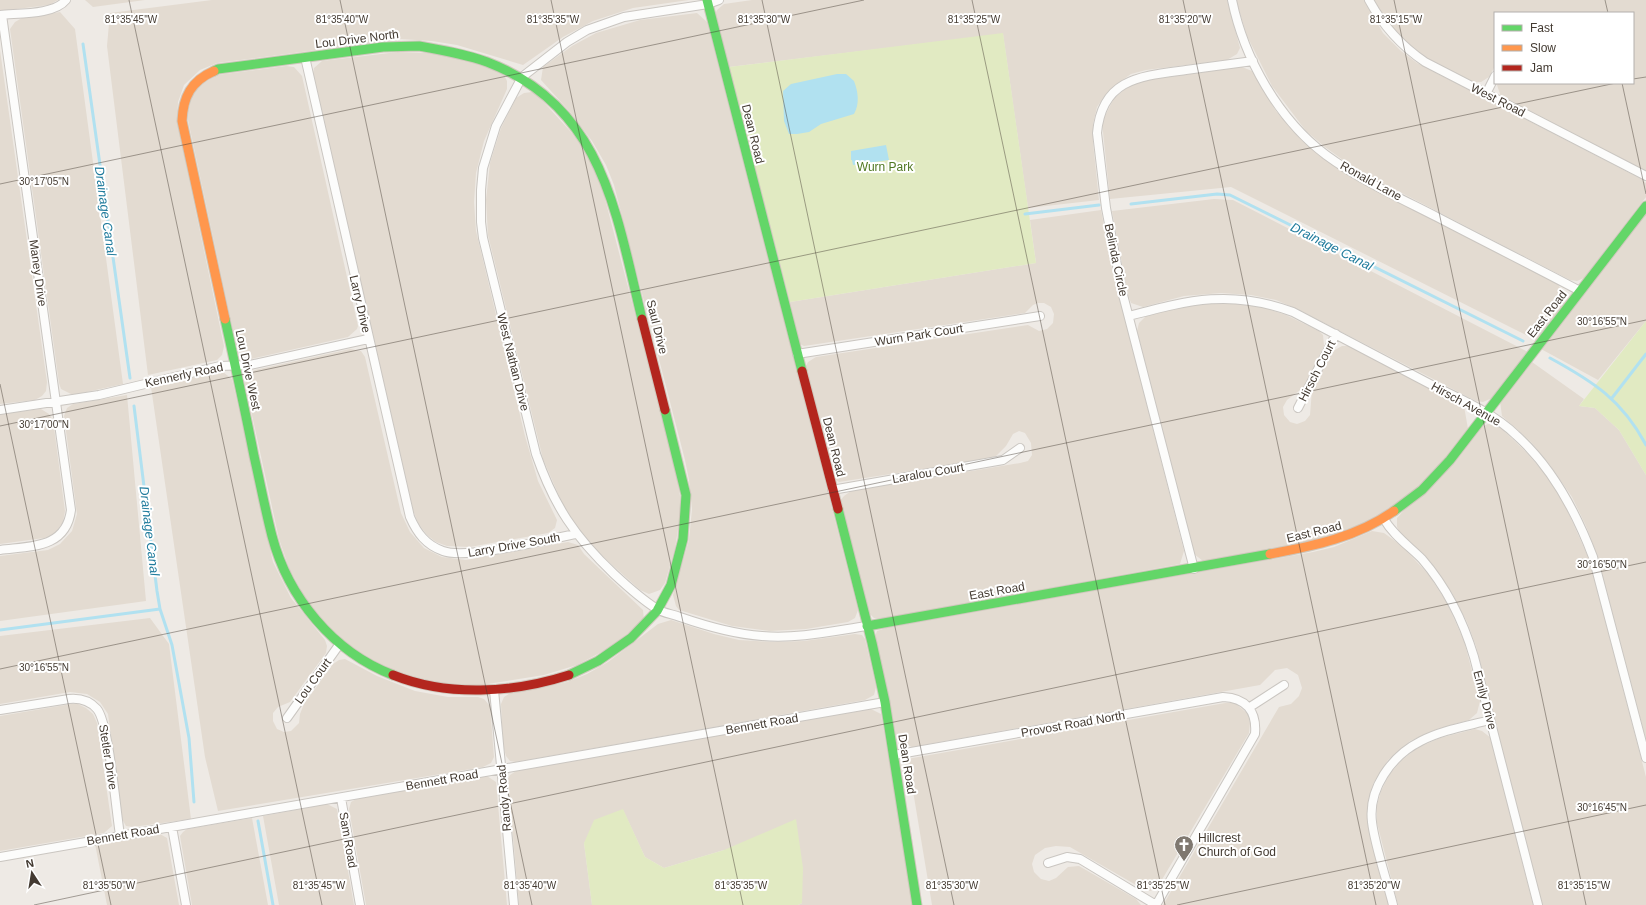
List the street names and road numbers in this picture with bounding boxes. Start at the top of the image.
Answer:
street label: Lou Drive North [314,27,400,51]
street label: West Road [1468,80,1528,120]
street label: Dean Road [739,103,767,165]
street label: Ronald Lane [1338,158,1404,204]
street label: Belinda Circle [1101,222,1131,298]
street label: Maney Drive [26,239,50,308]
street label: Larry Drive [347,274,373,334]
street label: East Road [1524,288,1570,340]
street label: Saul Drive [644,298,671,356]
street label: West Nathan Drive [494,312,532,413]
street label: Wurn Park Court [874,321,965,349]
street label: Lou Drive West [233,329,263,412]
street label: Hirsch Court [1296,338,1339,404]
street label: Kennerly Road [144,360,224,390]
street label: Hirsch Avenue [1429,379,1503,429]
street label: Dean Road [820,416,848,478]
street label: Laralou Court [891,460,966,486]
street label: East Road [1285,518,1343,546]
street label: Larry Drive South [467,530,561,560]
street label: East Road [968,579,1026,603]
street label: Lou Court [292,655,335,706]
street label: Emily Drive [1470,669,1500,731]
street label: Provost Road North [1020,708,1126,740]
street label: Bennett Road [725,711,799,737]
street label: Stetler Drive [96,723,120,791]
street label: Dean Road [895,733,919,795]
street label: Randy Road [494,764,514,832]
street label: Bennett Road [405,767,479,793]
street label: Sam Road [336,811,360,869]
street label: Bennett Road [86,822,160,848]

